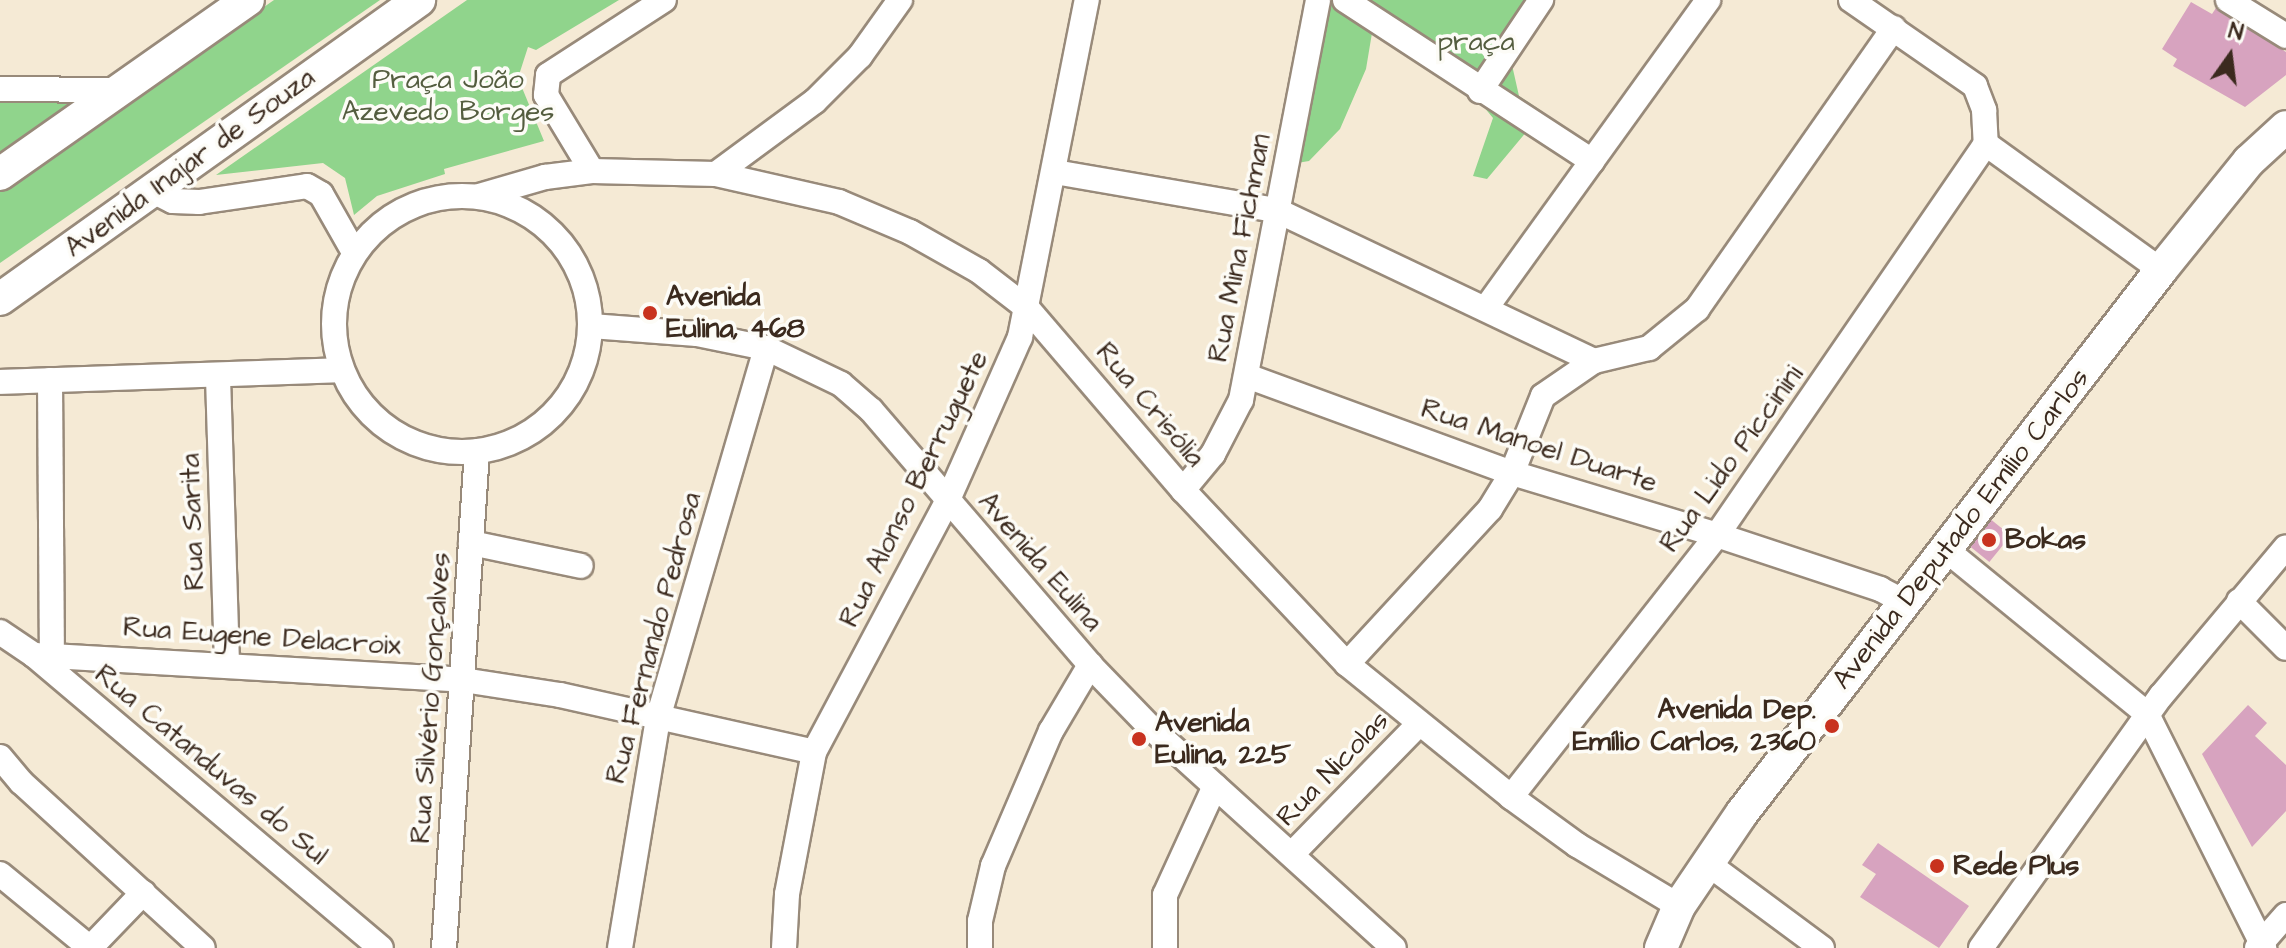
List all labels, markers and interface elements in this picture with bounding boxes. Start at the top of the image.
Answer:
north arrow [2190,16,2270,96]
text: N [2225,16,2246,49]
park label: praça [1437,25,1515,59]
street label: Avenida Inajar de Souza [58,61,322,265]
park label: Praça João Azevedo Borges [342,63,554,129]
street label: Rua Mina Fichman [1201,131,1279,365]
place label: Avenida Eulina, 468 [666,280,805,346]
marker: Avenida Eulina, 468 [641,304,659,322]
street label: Rua Crisólia [1088,336,1212,474]
street label: Rua Alonso Berruguete [832,345,996,633]
street label: Rua Lido Piccinini [1653,359,1811,559]
street label: Avenida Deputado Emílio Carlos [1825,362,2097,696]
street label: Rua Manoel Duarte [1417,392,1661,500]
street label: Rua Sarita [174,453,212,591]
street label: Avenida Eulina [970,486,1110,638]
street label: Rua Fernando Pedrosa [599,489,709,787]
place label: Bokas [2005,523,2086,557]
marker: Bokas [1980,531,1998,549]
street label: Rua Silvério Gonçalves [404,551,458,845]
street label: Rua Eugene Delacroix [122,611,402,663]
street label: Rua Catanduvas do Sul [88,658,334,872]
place label: Avenida Dep. Emílio Carlos, 2360 [1572,693,1816,759]
street label: Rua Nicolas [1270,704,1396,834]
place label: Avenida Eulina, 225 [1155,706,1291,772]
marker: Avenida Dep. Emílio Carlos, 2360 [1823,717,1841,735]
marker: Avenida Eulina, 225 [1130,730,1148,748]
place label: Rede Plus [1953,849,2079,883]
marker: Rede Plus [1928,857,1946,875]

